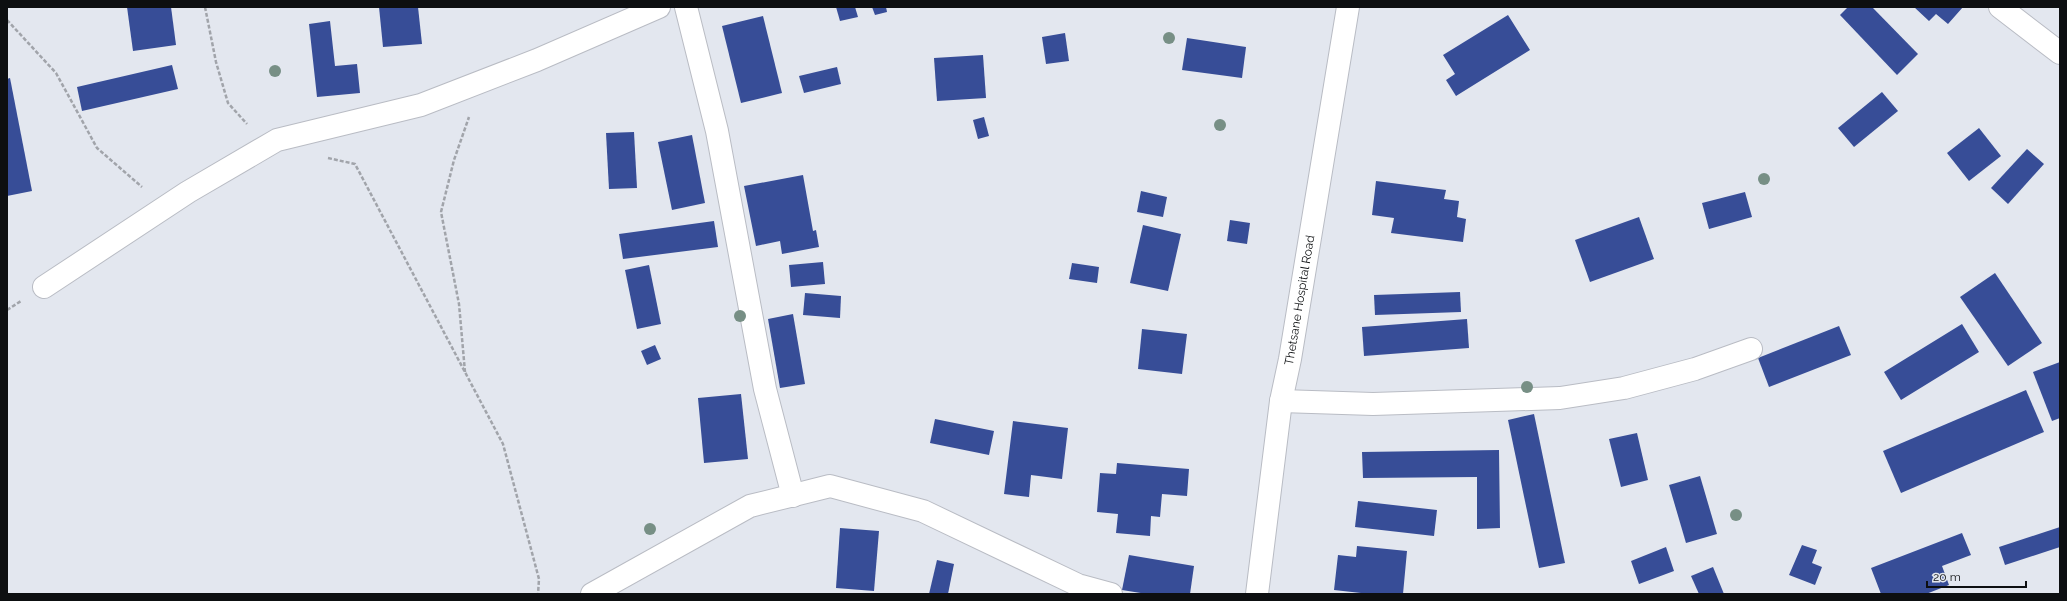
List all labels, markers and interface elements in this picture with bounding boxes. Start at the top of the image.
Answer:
street label: Thetsane Hospital Road [1282,234,1317,367]
scale bar [1927,563,2026,589]
text: 20 m [1933,570,1961,584]

